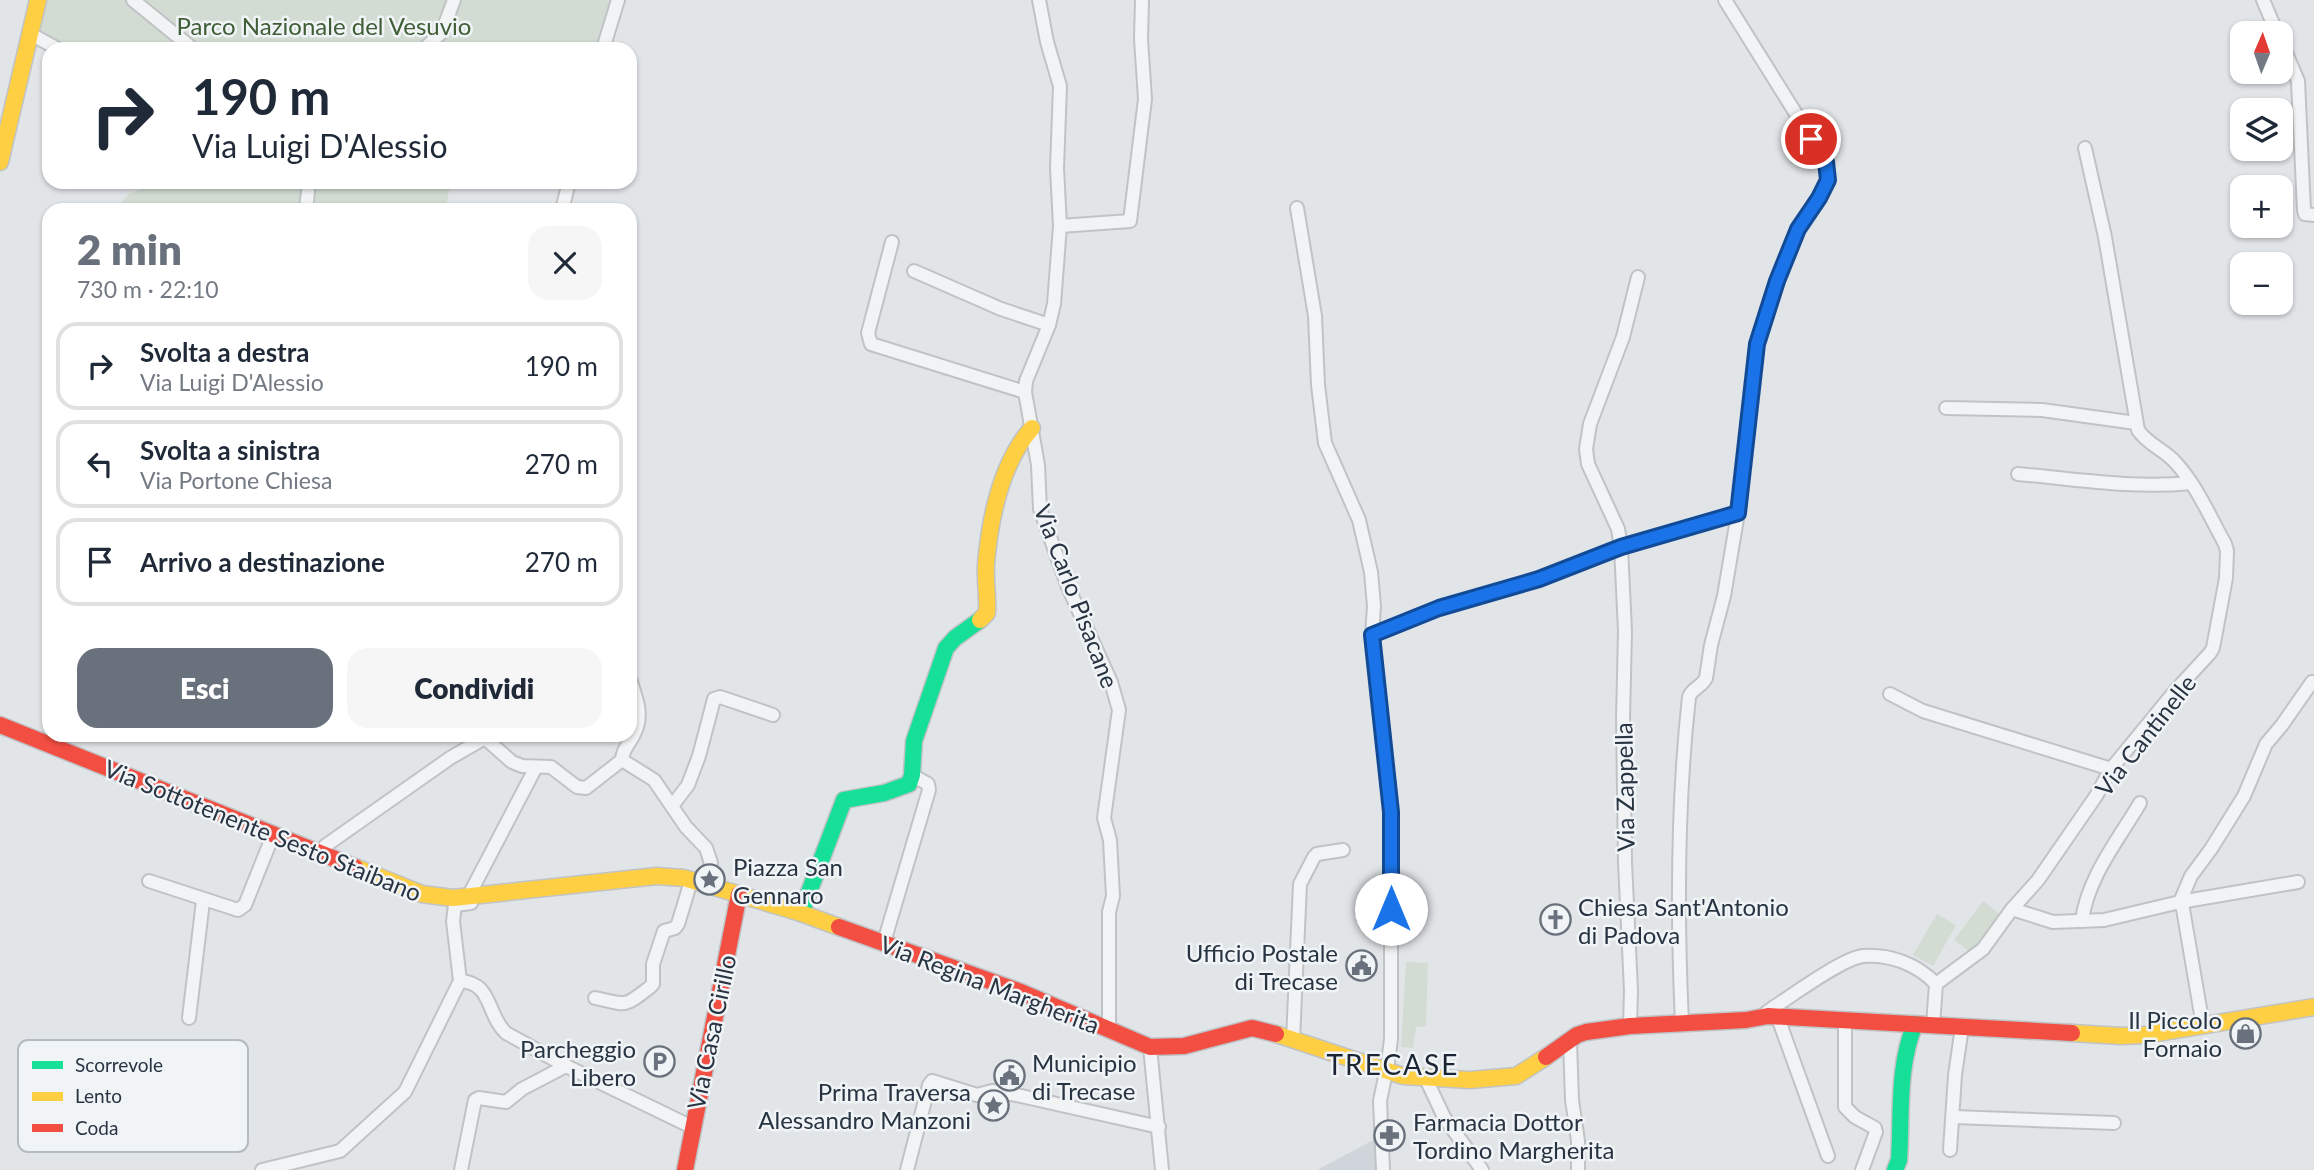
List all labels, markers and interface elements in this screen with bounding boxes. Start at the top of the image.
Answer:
park label: Parco Nazionale del Vesuvio [177,11,471,40]
north arrow [2230,21,2292,84]
map controls [2230,21,2293,315]
text: 190 m [192,67,330,125]
icon: right [77,70,168,161]
button: layers [2230,98,2293,161]
pin [1781,109,1841,169]
icon: arrive [1792,120,1830,158]
text: Via Luigi D'Alessio [192,126,448,165]
button: + [2230,175,2293,238]
text: 2 min [77,224,182,274]
button: close [528,226,602,300]
button: − [2230,252,2293,315]
text: 730 m · 22:10 [77,275,219,303]
text: Svolta a destra [140,336,310,368]
icon: right [81,347,119,385]
text: 190 m [525,350,598,382]
text: Via Luigi D'Alessio [140,368,324,396]
text: Svolta a sinistra [140,434,320,466]
icon: left [81,445,119,483]
text: 270 m [525,448,598,480]
text: Via Portone Chiesa [140,466,332,494]
street label: Via Carlo Pisacane [1029,500,1125,692]
icon: arrive [81,543,119,581]
text: Arrivo a destinazione [140,546,385,578]
text: 270 m [525,546,598,578]
button: Esci [77,648,333,728]
button: Condividi [347,648,602,728]
street label: Via Cantinelle [2089,668,2201,802]
street label: Via Zappella [1608,722,1640,852]
street label: Via Sottotenente Sesto Staibano [100,753,426,907]
place label: Piazza San Gennaro [733,852,843,909]
place icon: Piazza San Gennaro [693,863,727,897]
position arrow [1354,872,1428,946]
place label: Chiesa Sant'Antonio di Padova [1578,892,1789,949]
church icon: Chiesa Sant'Antonio di Padova [1538,903,1572,937]
street label: Via Regina Margherita [876,929,1104,1039]
place label: Ufficio Postale di Trecase [1186,938,1338,995]
public building icon: Ufficio Postale di Trecase [1344,949,1378,983]
street label: Via Casa Cirillo [680,952,742,1112]
place label: Il Piccolo Fornaio [2128,1005,2222,1062]
shop icon: Il Piccolo Fornaio [2228,1016,2262,1050]
place label: Parcheggio Libero [520,1034,636,1091]
legend [18,1040,248,1152]
parking icon: Parcheggio Libero [642,1045,676,1079]
district label: TRECASE [1327,1047,1459,1081]
place label: Municipio di Trecase [1032,1048,1137,1105]
text: Scorrevole [75,1053,163,1076]
public building icon: Municipio di Trecase [992,1059,1026,1093]
place label: Prima Traversa Alessandro Manzoni [758,1077,971,1134]
text: Lento [75,1084,122,1107]
place icon: Prima Traversa Alessandro Manzoni [977,1088,1011,1122]
place label: Farmacia Dottor Tordino Margherita [1413,1107,1614,1164]
text: Coda [75,1116,118,1139]
pharmacy icon: Farmacia Dottor Tordino Margherita [1373,1118,1407,1152]

